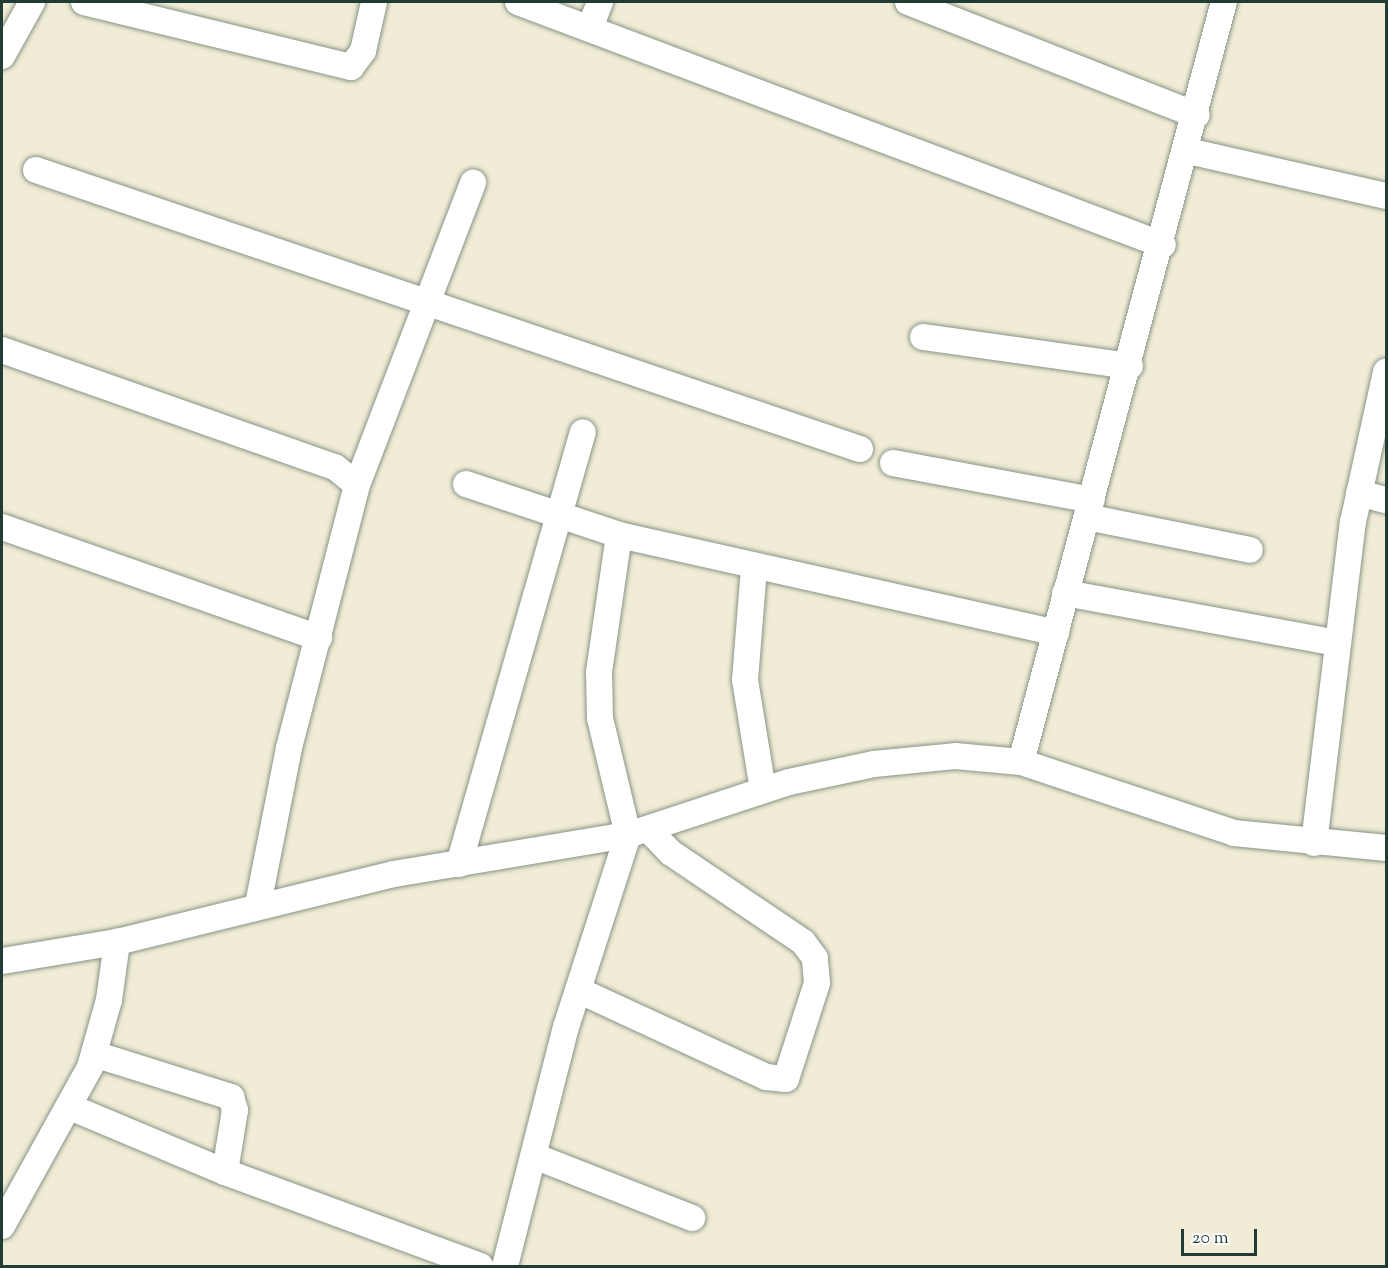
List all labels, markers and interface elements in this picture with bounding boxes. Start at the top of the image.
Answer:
scale bar [1184,1217,1260,1255]
text: 20 m [1192,1226,1229,1252]

